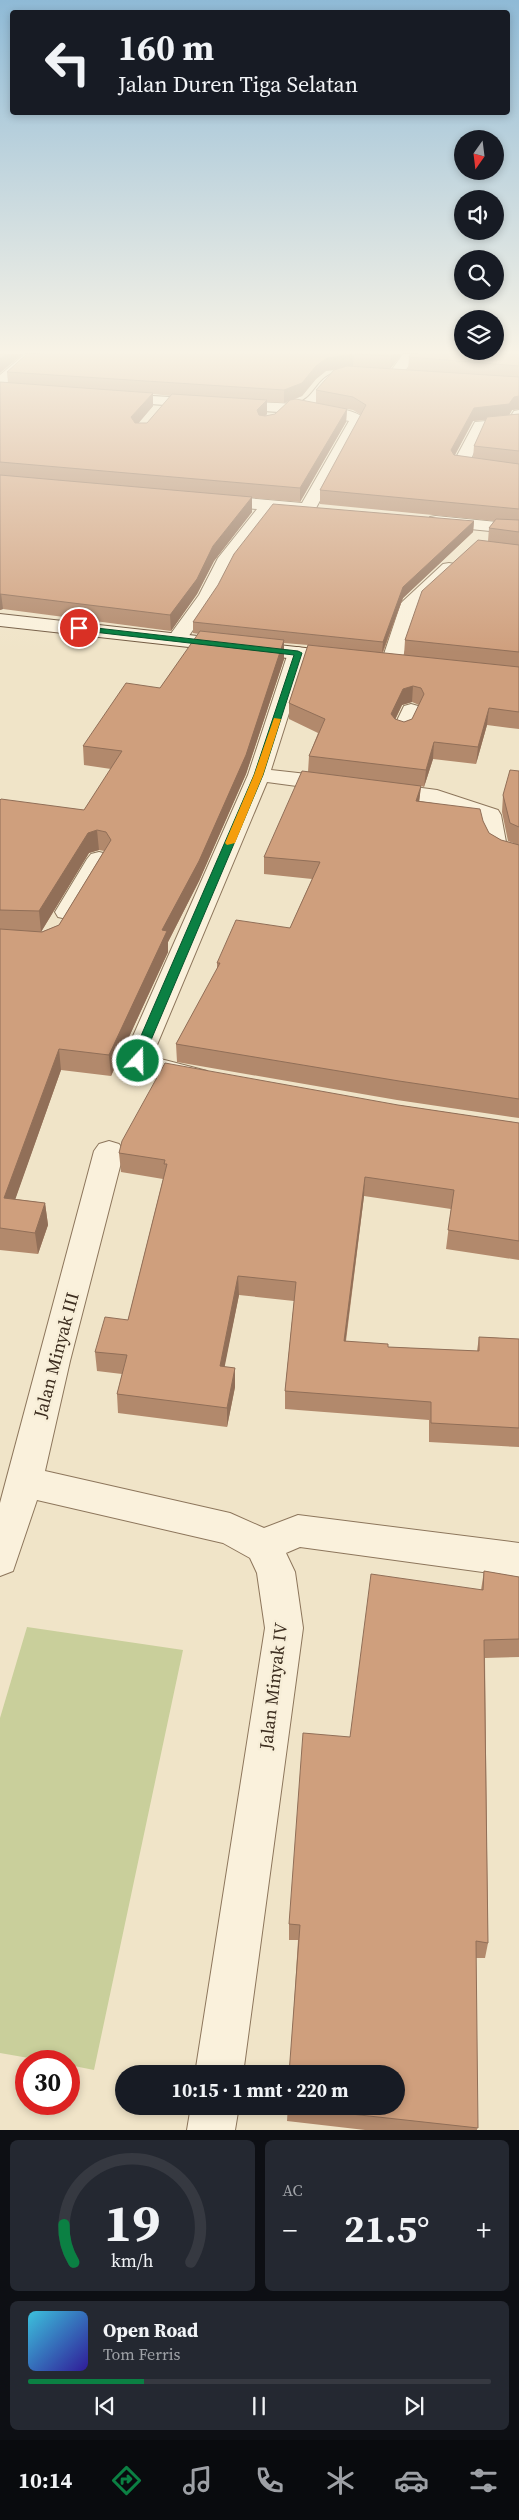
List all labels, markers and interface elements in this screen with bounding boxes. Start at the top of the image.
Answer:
text: 160 m [118,24,214,72]
icon: left [35,30,100,95]
text: Jalan Duren Tiga Selatan [118,69,358,99]
north arrow [454,130,504,180]
map controls [454,130,504,360]
button: sound [454,190,504,240]
button: search [454,250,504,300]
button: layers [454,310,504,360]
pin [58,607,100,649]
icon: arrive [65,614,93,642]
position arrow [111,1034,163,1086]
street label: Jalan Minyak III [27,1290,85,1421]
street label: Jalan Minyak IV [253,1621,293,1752]
speed limit sign: 30 [15,2050,80,2115]
text: 10:15 · 1 mnt · 220 m [172,2077,348,2103]
text: AC [283,2179,303,2201]
text: 19 [104,2187,160,2258]
text: 21.5° [344,2203,430,2255]
text: − [283,2211,297,2249]
text: + [476,2211,491,2249]
text: km/h [111,2248,154,2273]
text: Open Road [103,2317,198,2343]
text: Tom Ferris [103,2343,181,2365]
icon: previous [91,2392,119,2420]
icon: pause [245,2392,273,2420]
icon: next [400,2392,428,2420]
icon: directions [109,2463,144,2498]
icon: music [180,2463,215,2498]
icon: phone [252,2463,287,2498]
icon: climate [323,2463,358,2498]
icon: car [394,2463,429,2498]
icon: filters [466,2463,501,2498]
text: 10:14 [18,2465,72,2495]

